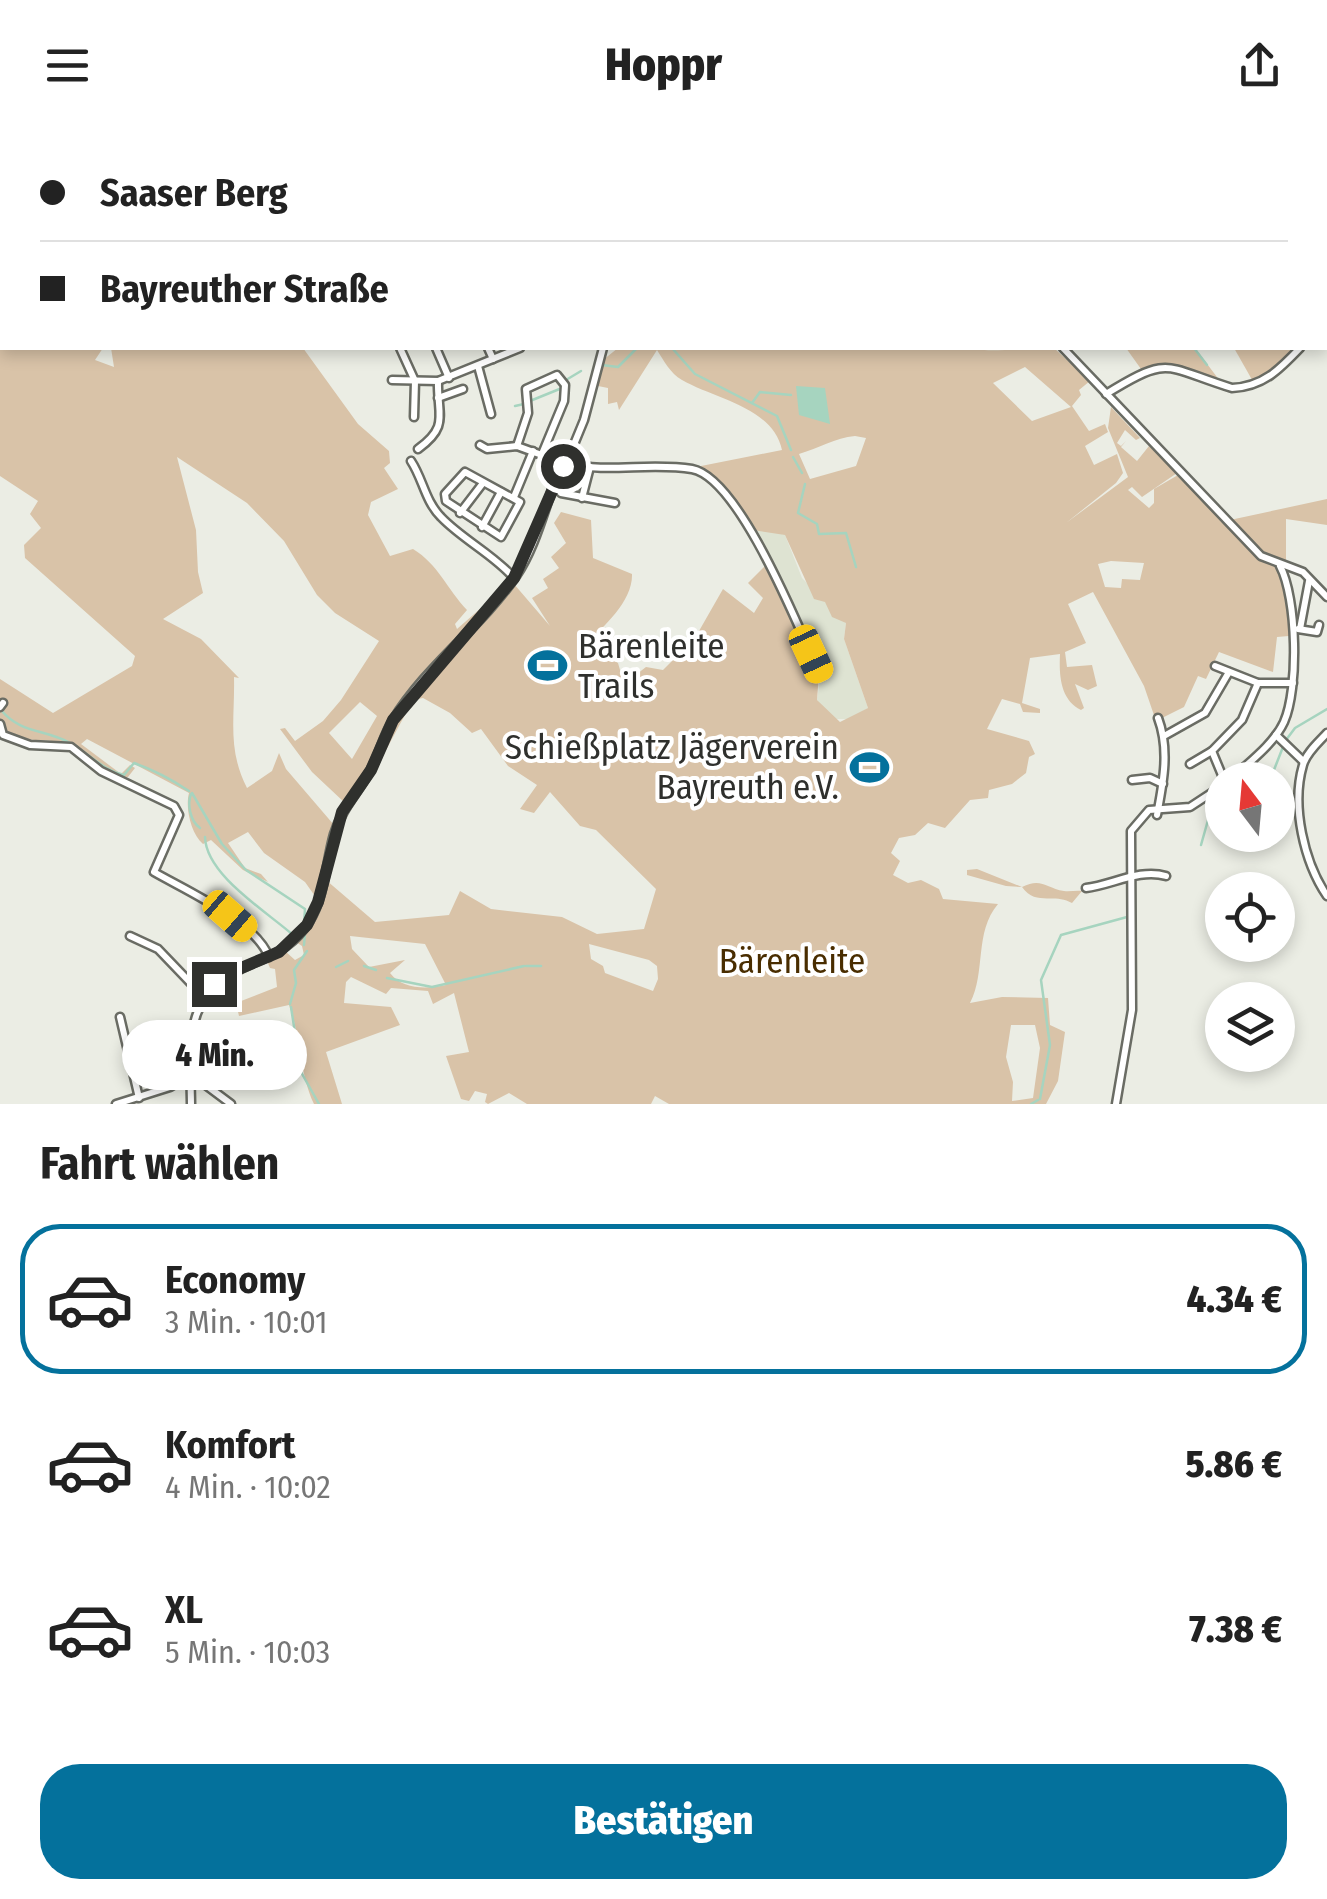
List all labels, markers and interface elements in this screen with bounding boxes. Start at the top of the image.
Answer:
icon: menu [40,38,95,93]
text: Hoppr [605,38,722,92]
icon: share [1232,38,1287,93]
text: Saaser Berg [100,170,288,216]
text: Bayreuther Straße [100,266,389,312]
route start [541,444,586,489]
car [785,620,837,688]
place label: Bärenleite Trails [578,625,725,707]
sports icon: Bärenleite Trails [527,645,569,687]
place label: Schießplatz Jägerverein Bayreuth e.V. [505,726,839,808]
sports icon: Schießplatz Jägerverein Bayreuth e.V. [848,746,890,788]
north arrow [1205,762,1295,852]
map controls [1205,762,1295,1072]
button: locate [1205,872,1295,962]
car [198,885,262,947]
park label: Bärenleite [719,940,865,982]
route end [192,962,237,1007]
button: layers [1205,982,1295,1072]
callout: 4 Min. [121,1019,306,1089]
text: 4 Min. [175,1036,254,1074]
text: Fahrt wählen [40,1137,279,1191]
icon: car [45,1254,135,1344]
text: Economy [165,1257,305,1303]
text: 4.34 € [1186,1276,1282,1322]
text: 3 Min. · 10:01 [165,1303,328,1341]
icon: car [45,1419,135,1509]
text: Komfort [165,1422,295,1468]
text: 5.86 € [1185,1441,1282,1487]
text: 4 Min. · 10:02 [165,1468,331,1506]
icon: car [45,1584,135,1674]
text: XL [165,1587,203,1633]
text: 7.38 € [1189,1606,1282,1652]
text: 5 Min. · 10:03 [165,1633,330,1671]
button: Bestätigen [40,1764,1287,1879]

